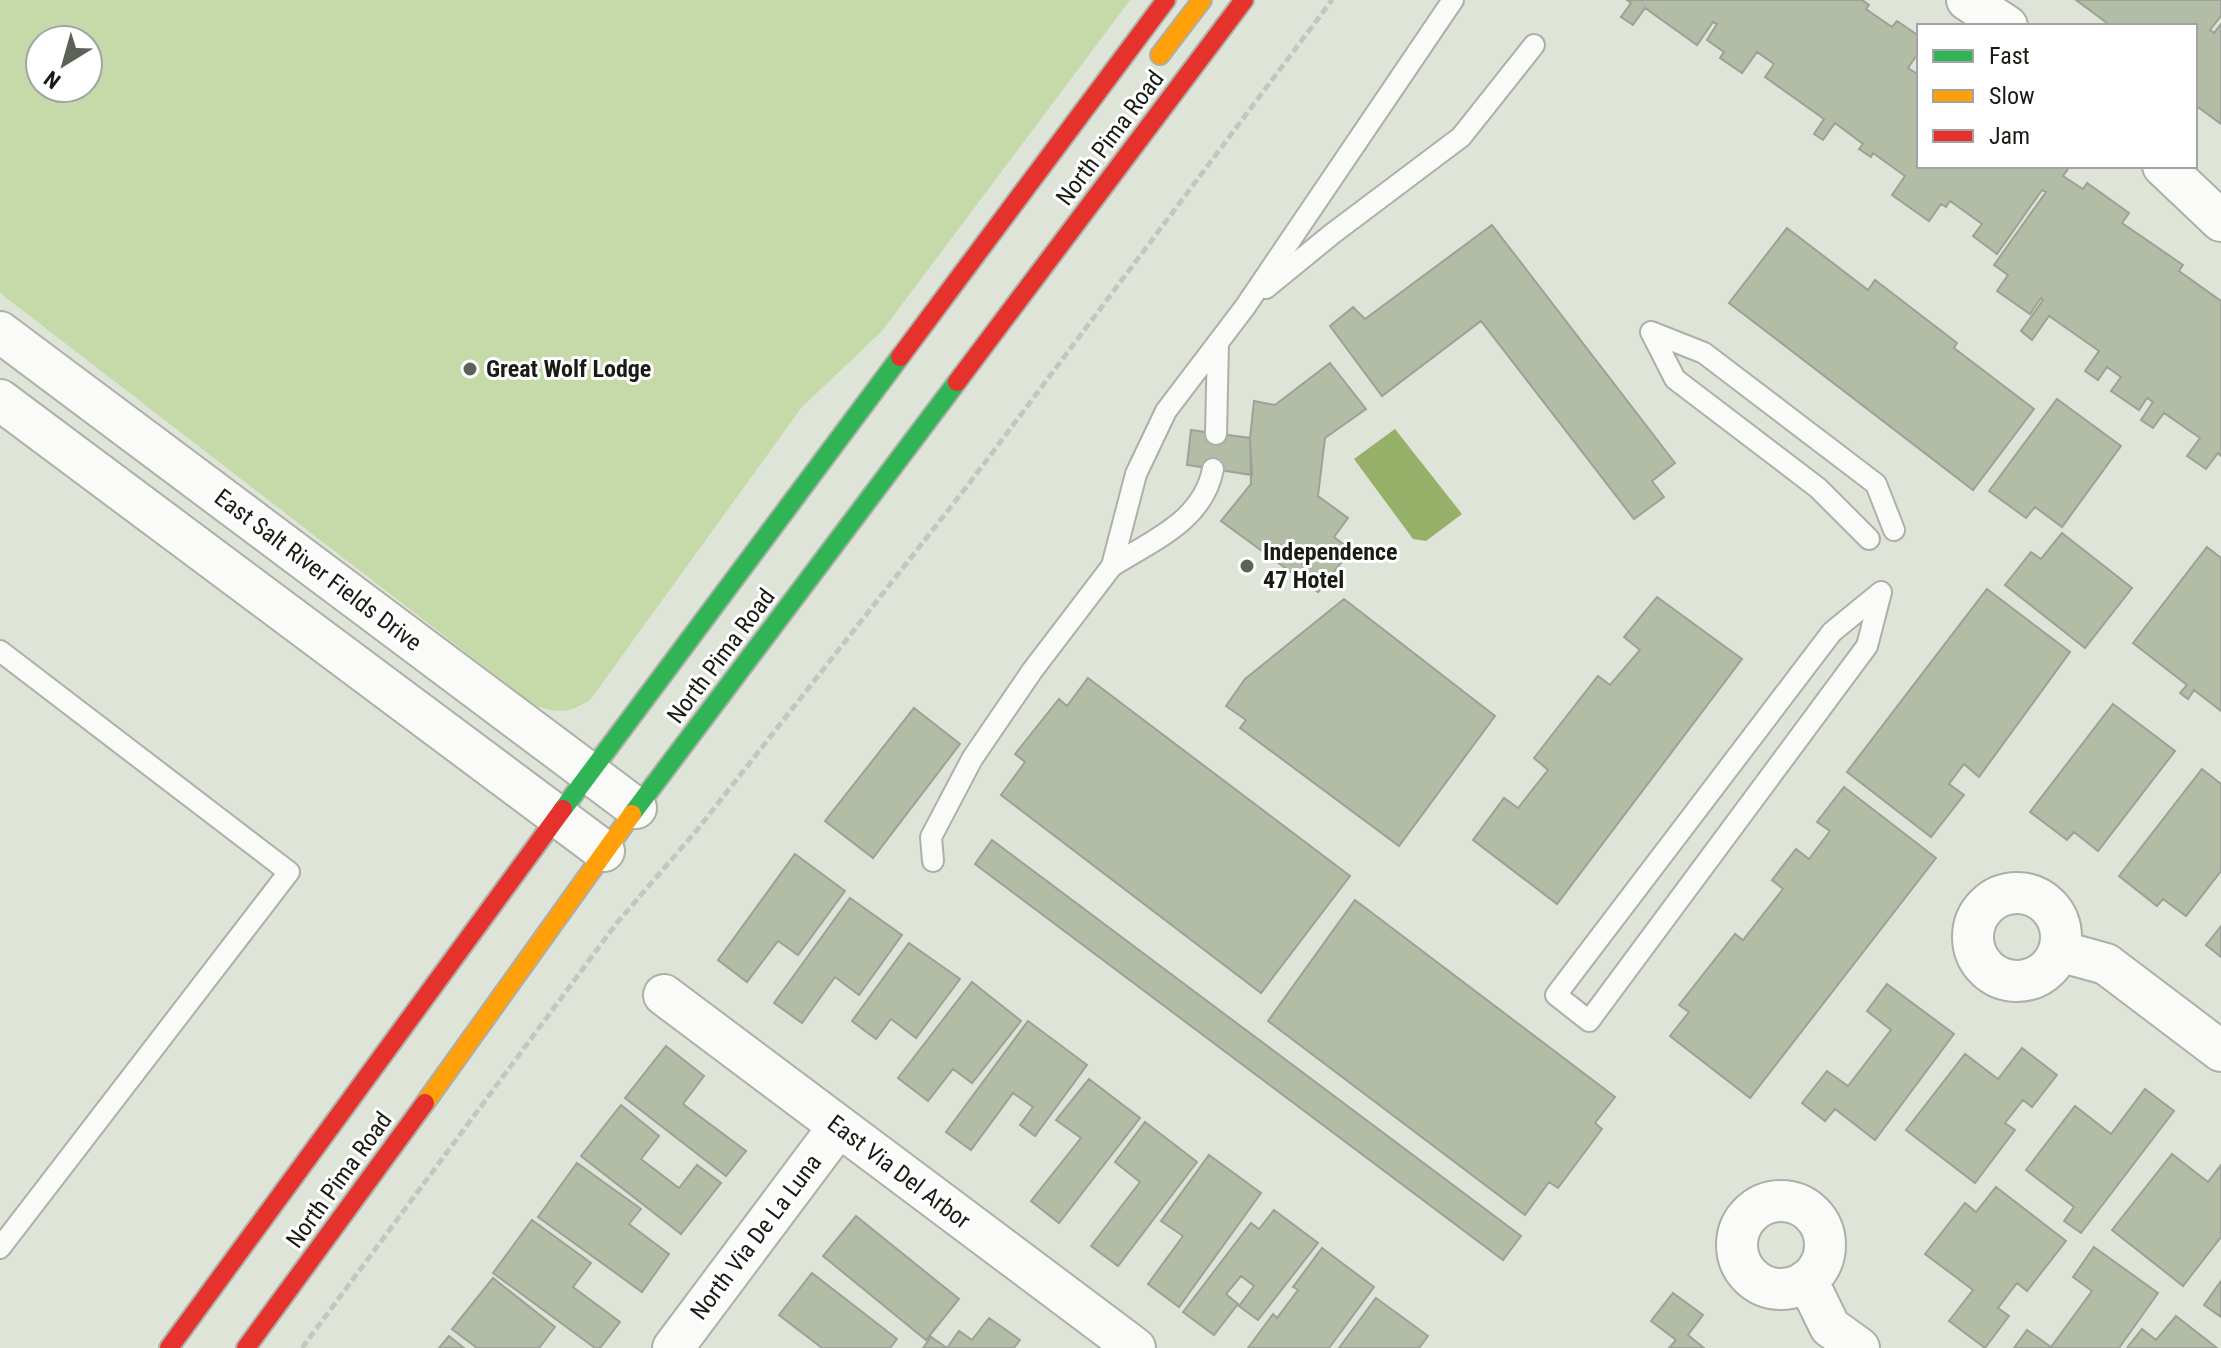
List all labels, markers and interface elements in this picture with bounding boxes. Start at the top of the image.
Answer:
north arrow [24,24,104,104]
legend [1917,24,2197,168]
text: Fast [1989,42,2030,70]
street label: North Pima Road [1050,65,1170,211]
text: N [39,66,65,94]
text: Slow [1989,82,2035,110]
text: Jam [1989,122,2030,150]
place label: Great Wolf Lodge [486,355,651,383]
marker: Great Wolf Lodge [461,360,479,378]
street label: East Salt River Fields Drive [209,483,427,657]
place label: Independence 47 Hotel [1263,538,1398,594]
marker: Independence 47 Hotel [1238,557,1256,575]
street label: North Pima Road [661,583,781,729]
street label: North Pima Road [280,1107,398,1253]
street label: East Via Del Arbor [822,1109,976,1235]
street label: North Via De La Luna [685,1149,827,1325]

